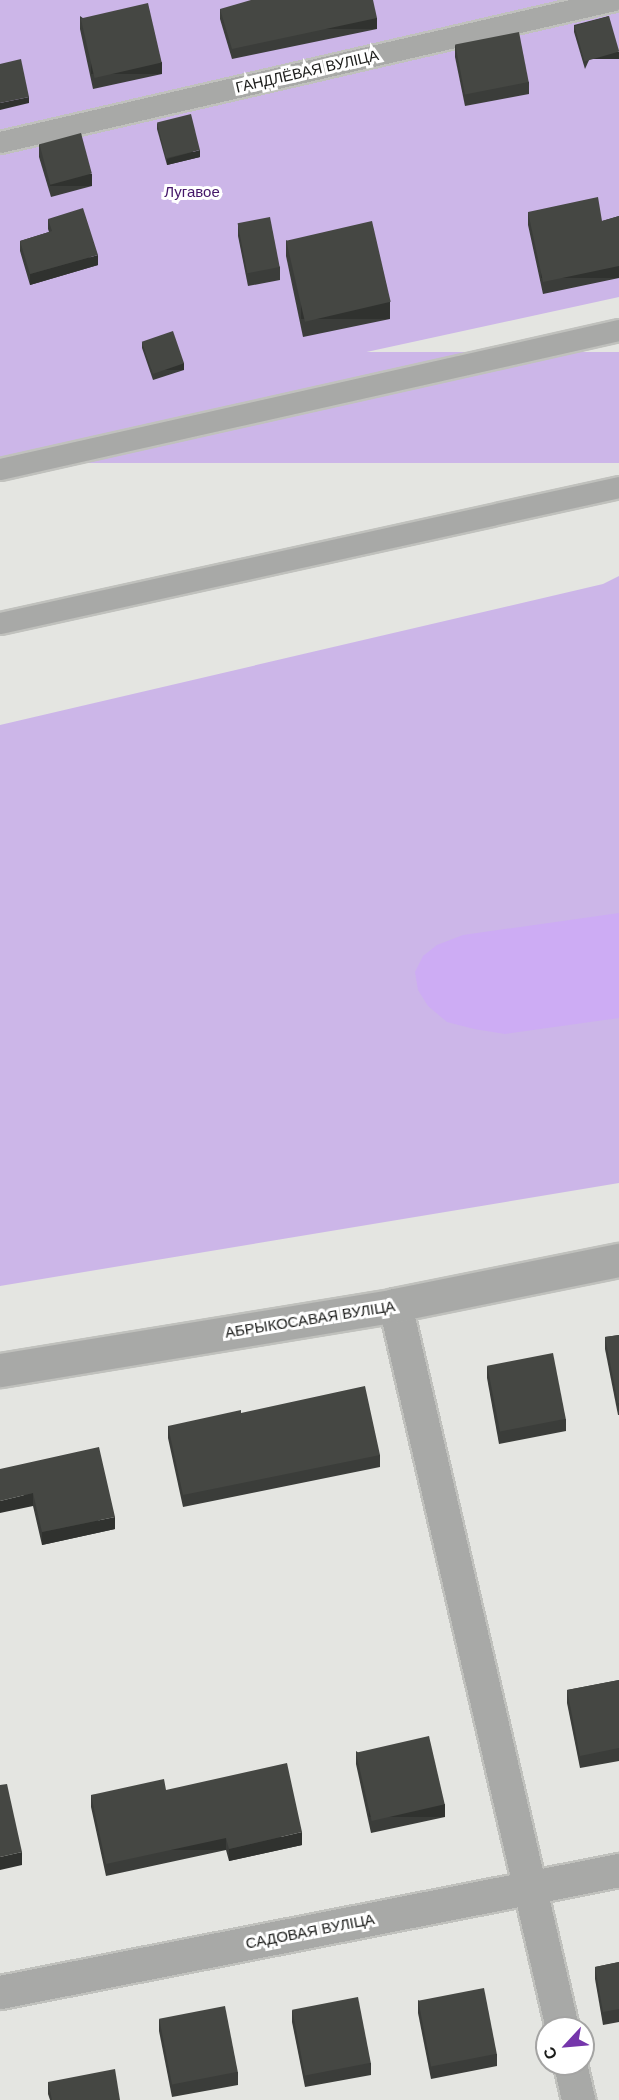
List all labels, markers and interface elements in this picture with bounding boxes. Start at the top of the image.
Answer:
street label: ГАНДЛЁВАЯ ВУЛІЦА [234,46,380,96]
park label: Лугавое [164,183,220,201]
street label: АБРЫКОСАВАЯ ВУЛІЦА [224,1297,396,1341]
street label: САДОВАЯ ВУЛІЦА [244,1910,376,1952]
north arrow [535,2016,595,2076]
text: С [540,2044,560,2062]

